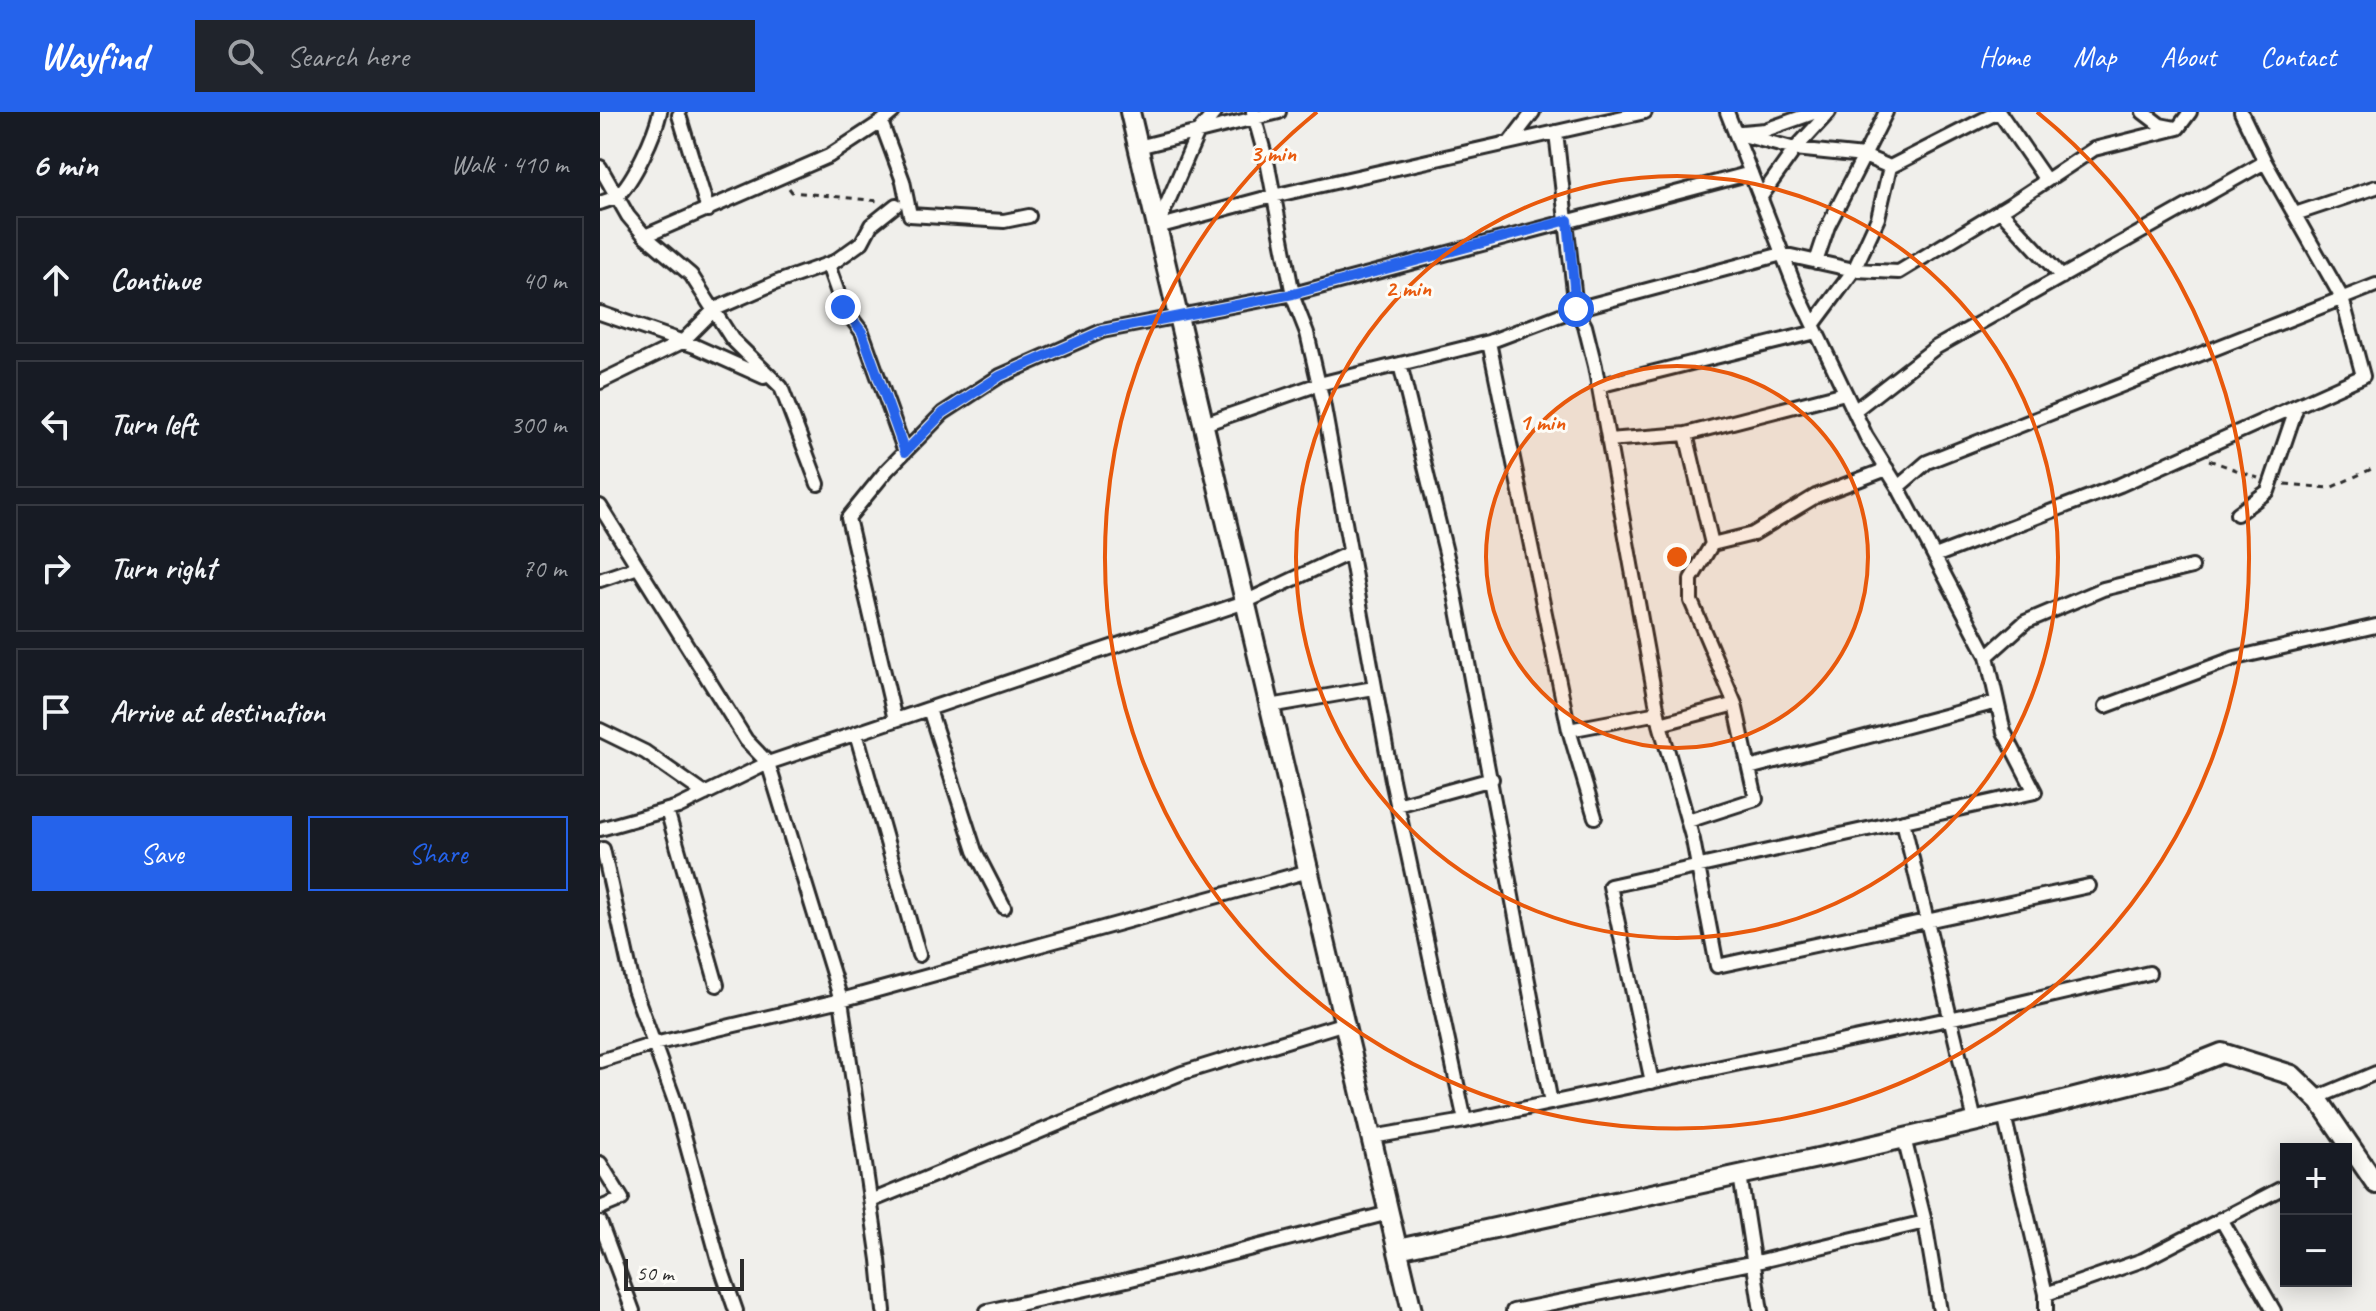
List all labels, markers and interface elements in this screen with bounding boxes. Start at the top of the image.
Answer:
search box [195,20,755,92]
text: Wayfind [40,33,147,80]
icon: search [223,34,267,78]
text: Search here [287,37,409,75]
text: Home [1979,39,2029,74]
text: Map [2073,39,2116,74]
text: About [2160,39,2216,74]
text: Contact [2260,39,2336,74]
text: 3 min [1250,138,1297,168]
text: 6 min [32,143,98,186]
text: Walk · 410 m [451,148,568,181]
icon: ahead [34,258,78,302]
text: Continue [110,261,200,299]
text: 40 m [522,264,566,297]
text: 2 min [1385,273,1432,303]
route end [825,289,861,325]
route start [1558,291,1594,327]
icon: left [34,402,78,446]
text: Turn left [110,405,197,443]
text: 1 min [1519,407,1566,437]
text: 300 m [510,408,566,441]
centre of rings [1663,543,1691,571]
icon: right [34,546,78,590]
text: Turn right [110,549,215,587]
text: 70 m [522,552,566,585]
icon: arrive [34,690,78,734]
text: Arrive at destination [110,693,325,731]
button: Save [32,816,292,891]
button: Share [308,816,568,891]
map controls [2280,1143,2352,1287]
button: + [2280,1143,2352,1215]
button: − [2280,1215,2352,1287]
scale bar [624,1255,744,1291]
text: 50 m [636,1259,673,1287]

